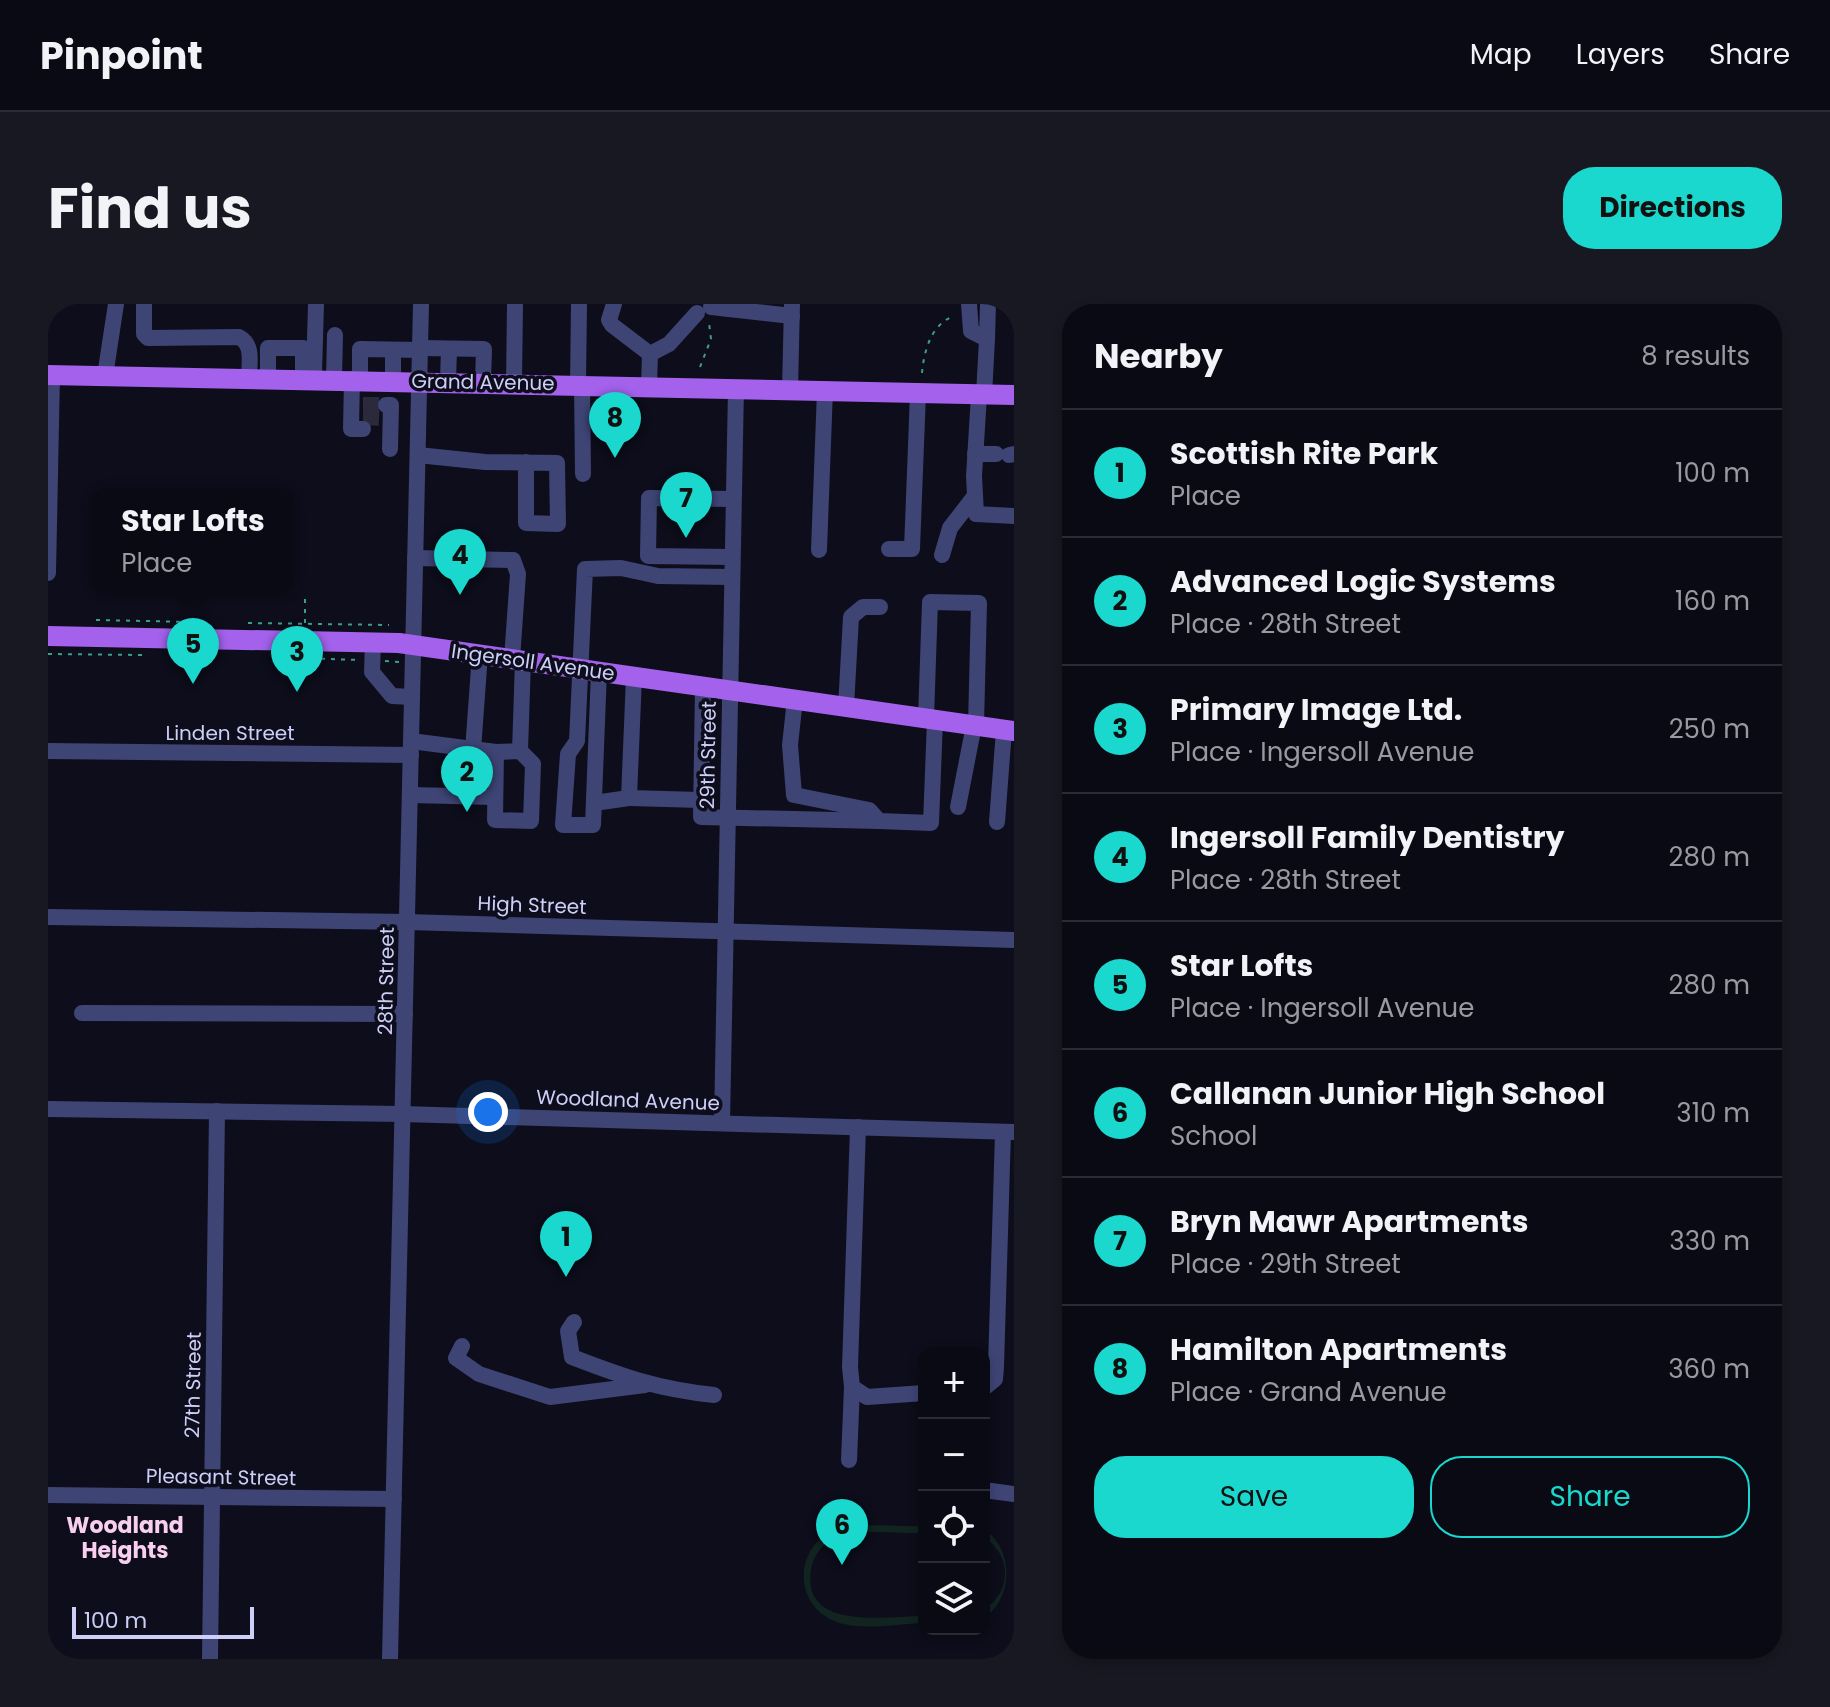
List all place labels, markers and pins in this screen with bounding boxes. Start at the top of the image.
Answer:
pin: 8 [589,392,641,458]
pin: 7 [660,472,712,538]
pin: 4 [434,529,486,595]
pin: 5 [167,618,219,684]
pin: 3 [271,626,323,692]
pin: 2 [441,746,493,812]
pin: 1 [540,1211,592,1277]
pin: 6 [816,1499,868,1565]

